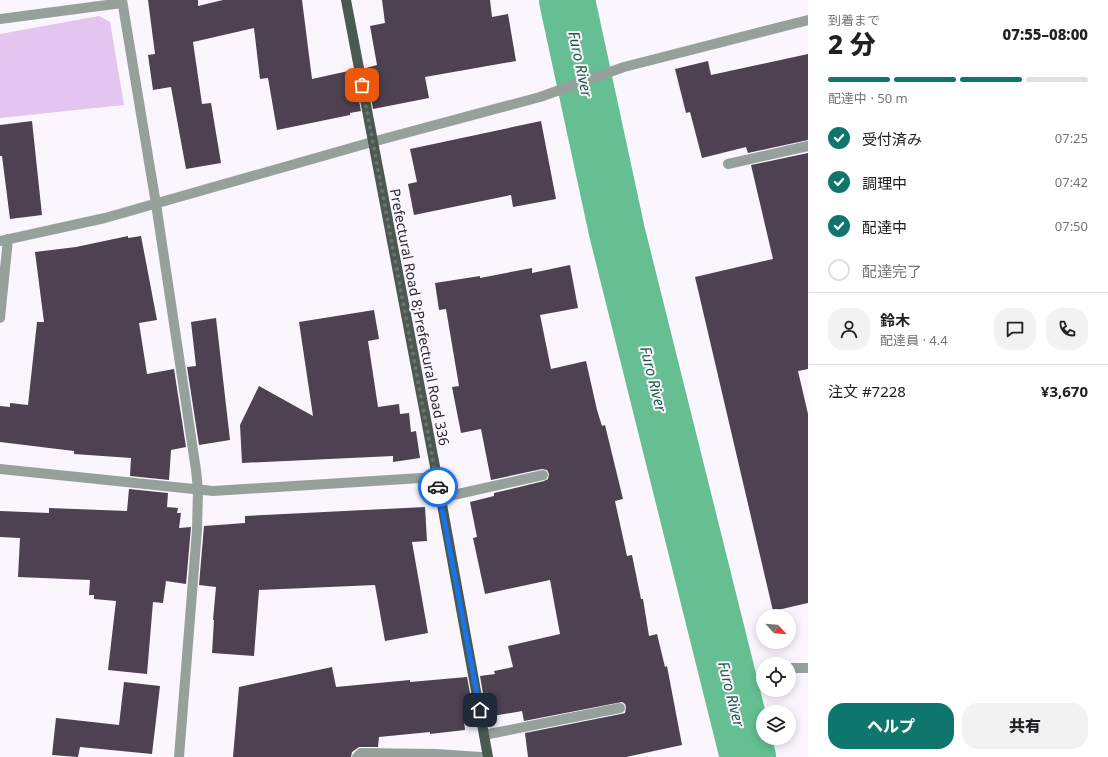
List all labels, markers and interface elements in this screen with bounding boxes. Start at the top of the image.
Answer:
text: 到着まで [828,11,880,29]
text: 07:55–08:00 [1003,24,1088,44]
text: 2 分 [828,26,876,62]
water label: Furo River [564,29,598,100]
pin [345,68,379,102]
icon: bag [351,74,373,96]
text: 配達中 · 50 m [828,89,908,107]
icon: check [828,127,850,149]
text: 受付済み [862,129,922,149]
text: 07:25 [1055,129,1088,147]
icon: check [828,171,850,193]
text: 調理中 [862,173,907,193]
text: 07:42 [1055,173,1088,191]
street label: Prefectural Road 8;Prefectural Road 336 [386,187,454,447]
icon: check [828,215,850,237]
text: 配達中 [862,217,907,237]
text: 07:50 [1055,217,1088,235]
text: 配達完了 [862,261,922,281]
button: person [828,308,870,350]
button: chat [994,308,1036,350]
button: phone [1046,308,1088,350]
text: 鈴木 [880,310,910,330]
text: 配達員 · 4.4 [880,331,948,349]
water label: Furo River [636,344,672,415]
text: 注文 #7228 [828,381,906,401]
text: ¥3,670 [1041,381,1088,401]
courier [418,467,458,507]
icon: car [427,476,449,498]
north arrow [756,609,796,649]
map controls [756,609,796,745]
button: locate [756,657,796,697]
water label: Furo River [714,659,750,730]
pin [463,693,497,727]
icon: home [469,699,491,721]
button: ヘルプ [828,703,954,749]
button: 共有 [962,703,1088,749]
button: layers [756,705,796,745]

